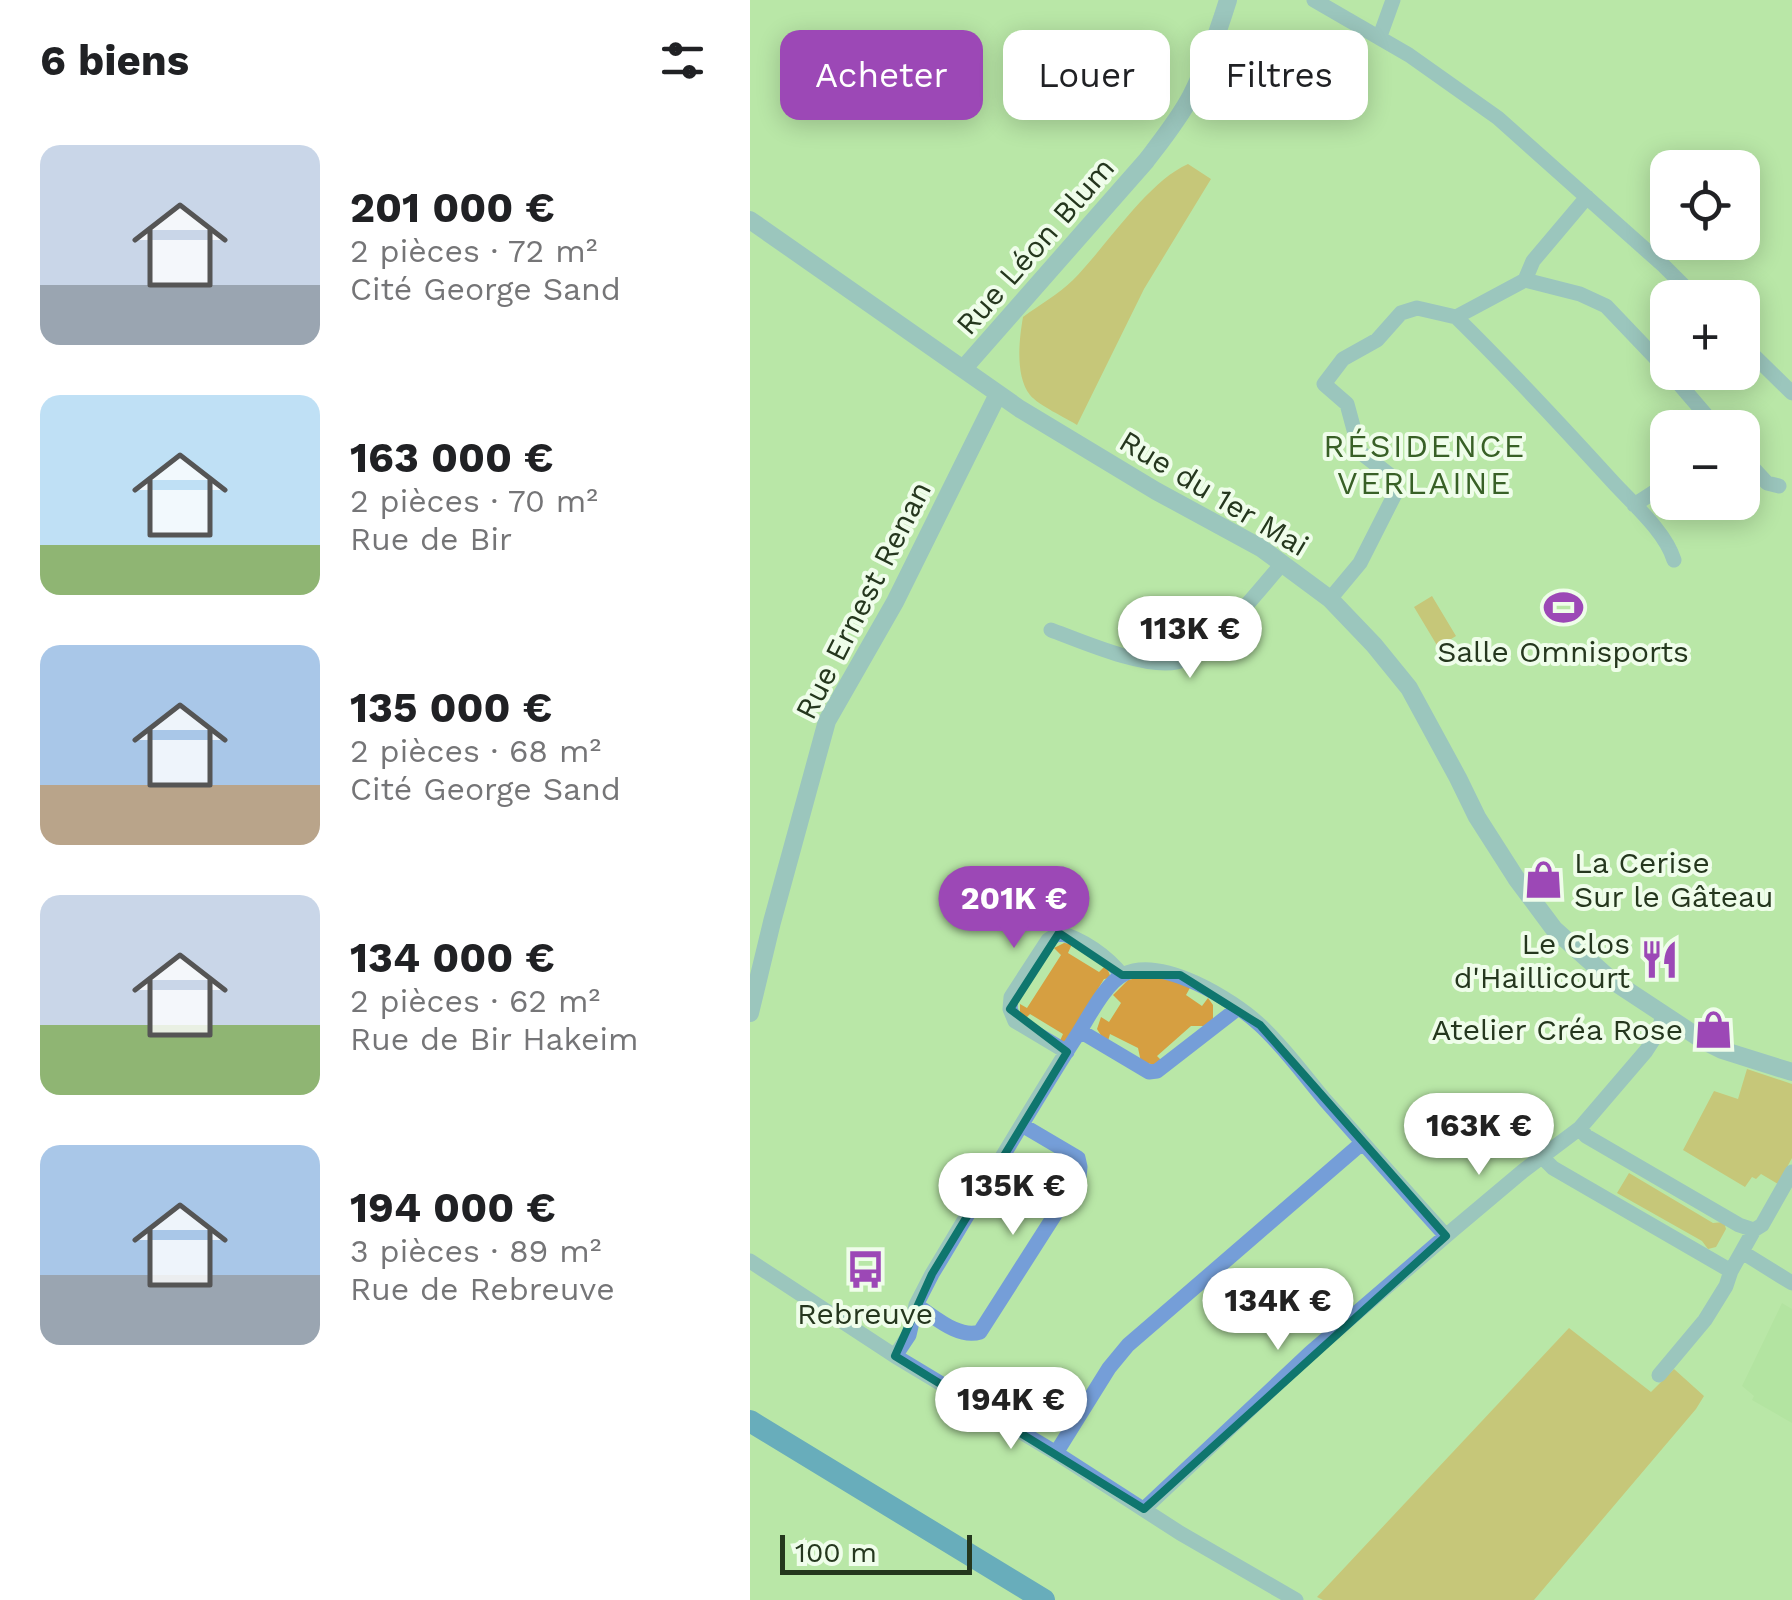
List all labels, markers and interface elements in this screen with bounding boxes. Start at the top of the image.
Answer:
chip: Acheter [780,30,983,120]
chip: Louer [1003,30,1170,120]
chip: Filtres [1190,30,1368,120]
icon: filters [655,33,710,88]
text: 6 biens [40,36,189,85]
street label: Rue Léon Blum [949,150,1121,342]
map controls [1650,150,1760,520]
button: locate [1650,150,1760,260]
text: 201 000 € [350,183,555,232]
icon: home [120,185,240,305]
text: 2 pièces · 72 m² [350,232,597,270]
text: Cité George Sand [350,270,621,308]
button: + [1650,280,1760,390]
button: − [1650,410,1760,520]
street label: Rue du 1er Mai [1113,423,1315,563]
district label: RÉSIDENCE VERLAINE [1323,427,1527,502]
text: 163 000 € [350,433,554,482]
icon: home [120,435,240,555]
street label: Rue Ernest Renan [788,475,938,725]
text: 2 pièces · 70 m² [350,482,598,520]
text: Rue de Bir [350,520,512,558]
sports icon: Salle Omnisports [1542,586,1584,628]
pin: 113K € [1109,596,1271,681]
text: 113K € [1140,609,1240,647]
place label: Salle Omnisports [1437,634,1689,669]
text: 135 000 € [350,683,552,732]
icon: home [120,685,240,805]
text: 2 pièces · 68 m² [350,732,601,770]
text: Cité George Sand [350,770,621,808]
place label: La Cerise Sur le Gâteau [1574,845,1774,914]
shop icon: La Cerise Sur le Gâteau [1523,858,1565,900]
pin: 201K € [933,866,1095,951]
text: 201K € [960,879,1068,917]
place label: Le Clos d'Haillicourt [1454,926,1630,995]
text: 134 000 € [350,933,555,982]
icon: home [120,935,240,1055]
restaurant icon: Le Clos d'Haillicourt [1639,939,1681,981]
text: 2 pièces · 62 m² [350,982,600,1020]
shop icon: Atelier Créa Rose [1692,1008,1734,1050]
place label: Atelier Créa Rose [1431,1012,1683,1047]
text: Rue de Bir Hakeim [350,1020,639,1058]
pin: 163K € [1398,1093,1560,1178]
text: 163K € [1426,1106,1532,1144]
pin: 135K € [932,1153,1094,1238]
text: 135K € [960,1166,1066,1204]
text: 194 000 € [350,1183,556,1232]
icon: home [120,1185,240,1305]
text: 3 pièces · 89 m² [350,1232,601,1270]
bus stop icon: Rebreuve [844,1248,886,1290]
pin: 134K € [1197,1268,1359,1353]
text: Rue de Rebreuve [350,1270,615,1308]
text: 134K € [1224,1281,1332,1319]
place label: Rebreuve [797,1296,933,1331]
pin: 194K € [930,1367,1092,1452]
text: 194K € [957,1380,1065,1418]
scale bar [780,1530,972,1574]
text: 100 m [795,1536,877,1569]

